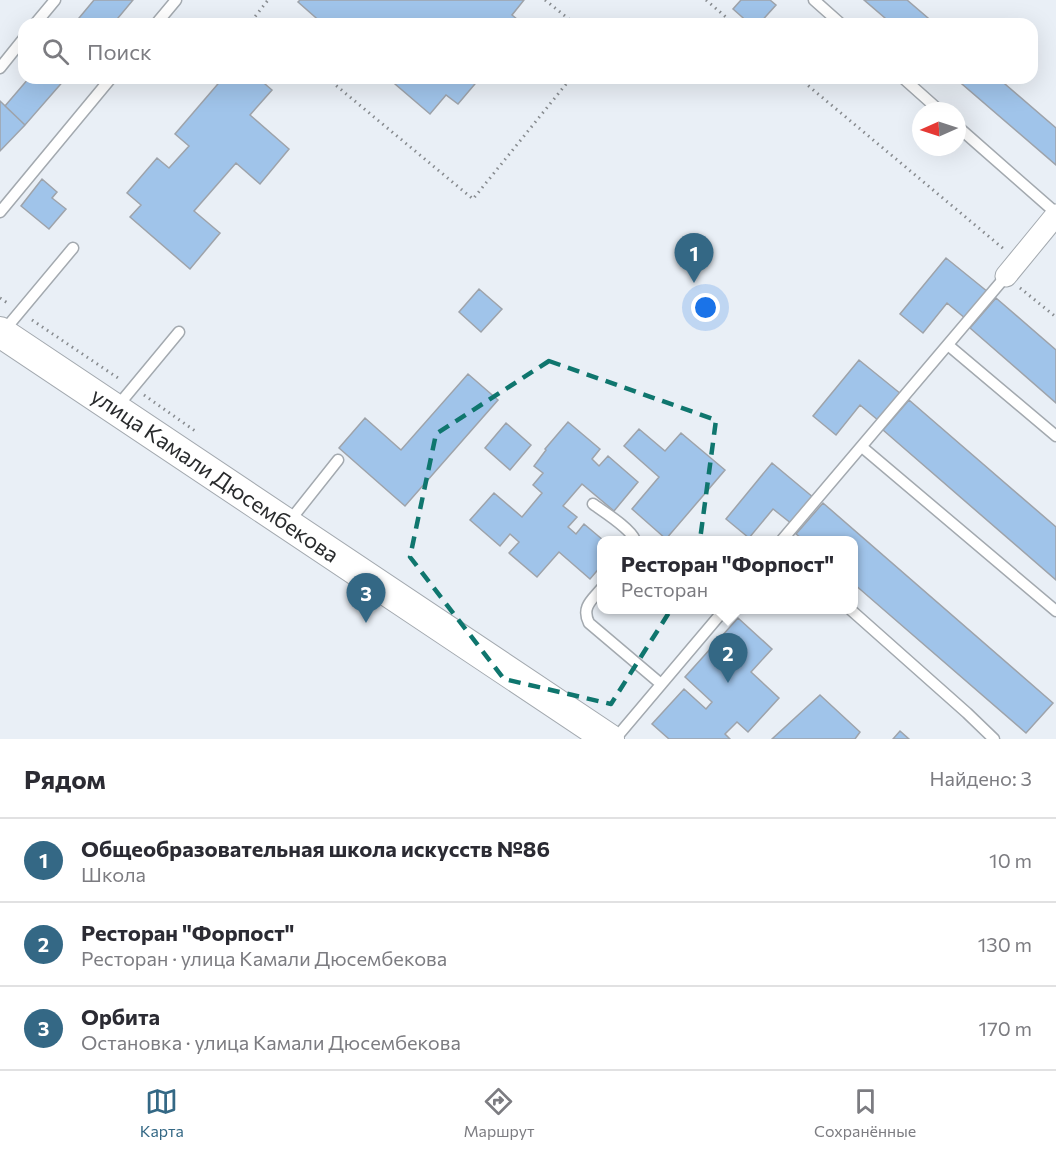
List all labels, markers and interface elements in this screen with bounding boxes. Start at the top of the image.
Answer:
search box [18,18,1038,84]
icon: search [39,35,72,68]
text: Поиск [87,38,152,65]
north arrow [912,102,966,156]
pin: 1 [674,234,714,283]
your location [691,293,720,322]
street label: улица Камали Дюсембекова [86,381,344,568]
popup [597,536,858,614]
text: Ресторан "Форпост" [621,550,834,577]
pin: 3 [346,574,386,623]
text: Ресторан [621,577,708,601]
pin: 2 [708,634,748,683]
text: Рядом [24,763,106,794]
text: Найдено: 3 [930,766,1032,790]
text: Общеобразовательная школа искусств №86 [81,835,550,862]
text: 1 [39,848,48,872]
text: 10 m [989,848,1032,872]
text: Школа [81,862,146,886]
text: Ресторан "Форпост" [81,919,294,946]
text: 2 [38,932,49,956]
text: 130 m [978,932,1032,956]
text: Ресторан · улица Камали Дюсембекова [81,946,447,970]
text: Орбита [81,1003,160,1030]
text: 3 [38,1016,49,1040]
text: 170 m [979,1016,1032,1040]
text: Остановка · улица Камали Дюсембекова [81,1030,461,1054]
tab: Карта [140,1085,184,1140]
tab: Маршрут [463,1085,535,1140]
tab: Сохранённые [814,1085,916,1140]

